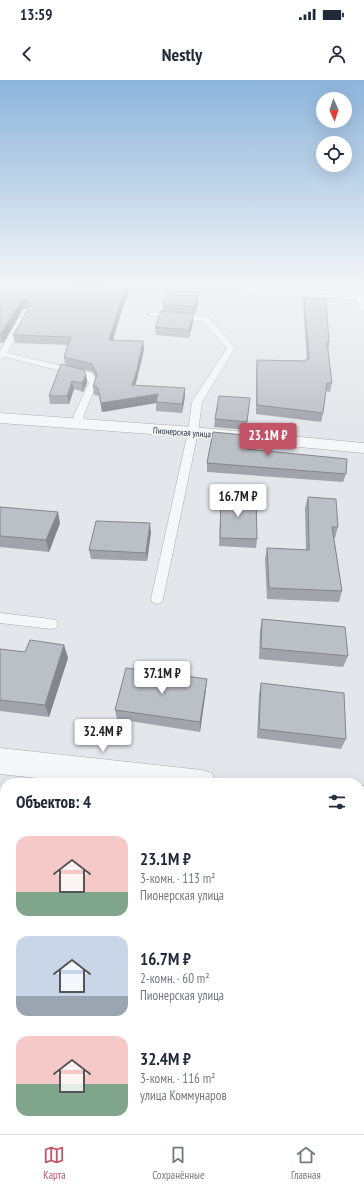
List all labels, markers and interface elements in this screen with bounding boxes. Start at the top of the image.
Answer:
text: 13:59 [20,5,52,24]
icon: back [16,43,38,65]
text: Nestly [162,43,202,66]
icon: person [326,43,348,65]
north arrow [316,92,352,128]
map controls [316,92,352,172]
button: locate [316,136,352,172]
pin: 23.1M ₽ [231,423,305,457]
street label: Пионерская улица [153,424,212,440]
text: 23.1M ₽ [249,427,287,444]
pin: 16.7M ₽ [201,484,275,518]
text: 16.7M ₽ [219,488,257,505]
pin: 37.1M ₽ [125,661,199,695]
text: 37.1M ₽ [143,665,181,682]
pin: 32.4M ₽ [66,719,140,753]
text: 32.4M ₽ [84,723,122,740]
text: Объектов: 4 [16,791,91,813]
icon: filters [326,791,348,813]
text: 23.1M ₽ [140,848,191,870]
icon: home [48,852,96,900]
text: 3-комн. · 113 m² [140,870,215,887]
text: Пионерская улица [140,887,224,904]
text: 16.7M ₽ [140,948,191,970]
icon: home [48,952,96,1000]
text: 2-комн. · 60 m² [140,970,210,987]
text: Пионерская улица [140,987,224,1004]
text: 32.4M ₽ [140,1048,191,1070]
icon: home [48,1052,96,1100]
text: 3-комн. · 116 m² [140,1070,215,1087]
text: улица Коммунаров [140,1087,227,1104]
tab: Карта [43,1144,66,1182]
tab: Сохранённые [152,1144,204,1182]
tab: Главная [291,1144,321,1182]

